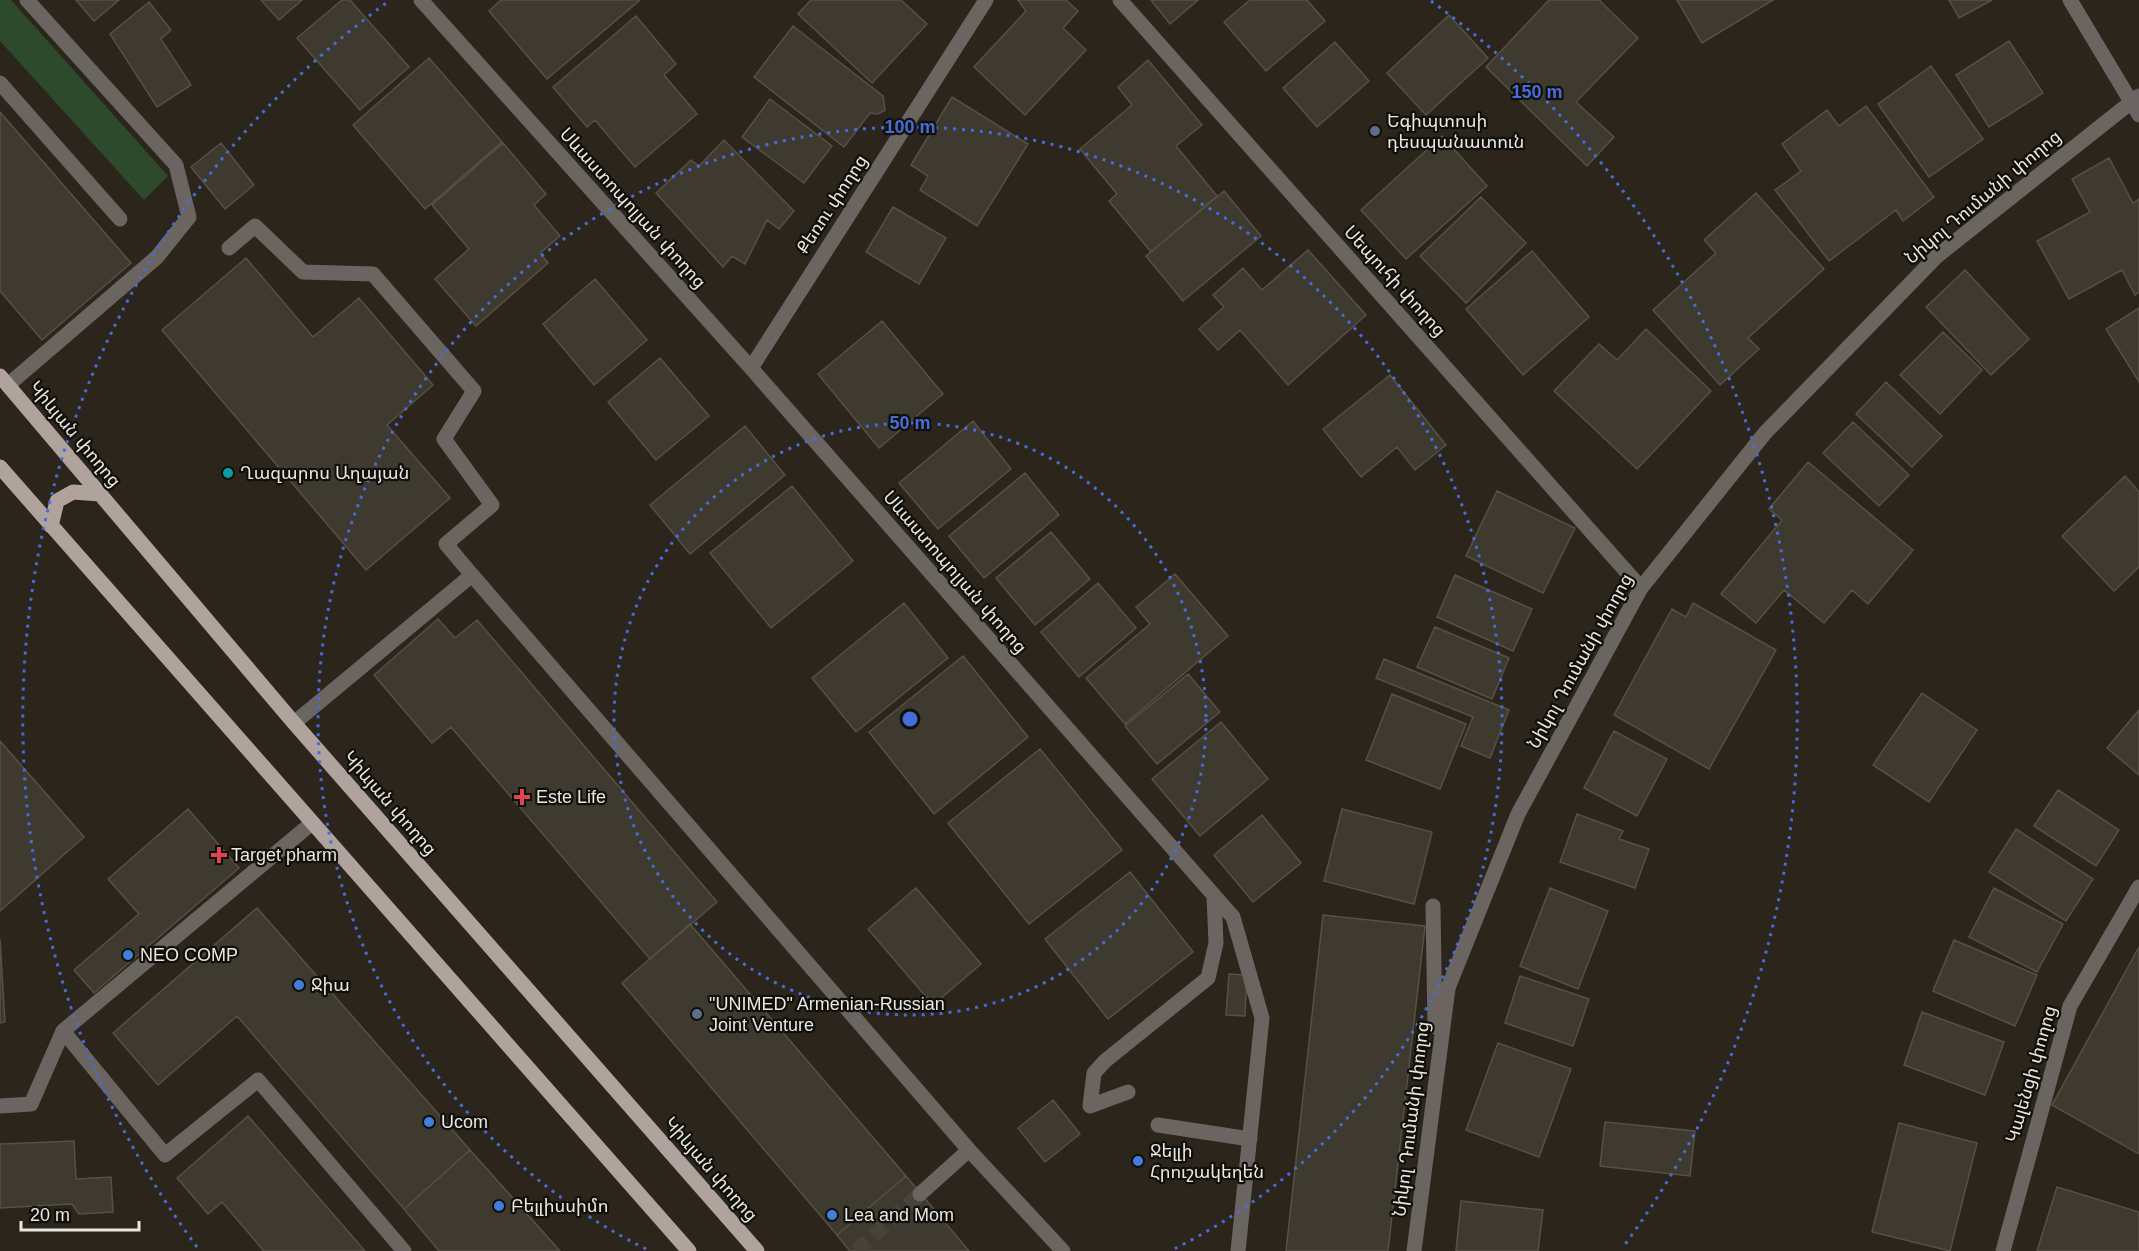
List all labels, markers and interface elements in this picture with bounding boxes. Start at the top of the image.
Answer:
text: 150 m [1511,82,1563,102]
place label: Եգիպտոսի դեսպանատուն [1387,111,1524,152]
text: 100 m [884,117,936,137]
street label: Սևաստոպոլյան փողոց [556,124,710,292]
marker: Եգիպտոսի դեսպանատուն [1368,124,1382,138]
street label: Նիկոլ Դումանի փողոց [1901,126,2065,268]
street label: Քեռու փողոց [793,151,871,257]
street label: Սեպուհի փողոց [1340,222,1450,340]
street label: Կիևյան փողոց [25,377,125,491]
text: 50 m [889,413,931,433]
place label: Ղազարոս Աղայան [240,463,409,483]
marker: Ղազարոս Աղայան [221,466,235,480]
street label: Սևաստոպոլյան փողոց [879,487,1031,657]
street label: Նիկոլ Դումանի փողոց [1524,570,1636,752]
centre of rings [900,709,920,729]
street label: Կիևյան փողոց [339,747,441,859]
place label: Este Life [536,787,606,807]
marker: Este Life [513,788,531,806]
place label: Target pharm [231,845,337,865]
marker: Target pharm [212,848,226,862]
place label: NEO COMP [140,945,238,965]
marker: NEO COMP [121,948,135,962]
place label: Ջիա [311,975,350,995]
marker: Ջիա [292,978,306,992]
place label: "UNIMED" Armenian-Russian Joint Venture [709,994,945,1035]
street label: Կալենցի փողոց [2002,1003,2060,1145]
marker: "UNIMED" Armenian-Russian Joint Venture [690,1007,704,1021]
street label: Նիկոլ Դումանի փողոց [1389,1020,1433,1218]
place label: Ucom [441,1112,488,1132]
street label: Կիևյան փողոց [660,1113,762,1225]
marker: Ucom [422,1115,436,1129]
place label: Ջելլի Հրուշակեղեն [1150,1141,1264,1182]
marker: Ջելլի Հրուշակեղեն [1131,1154,1145,1168]
scale bar [21,1194,140,1232]
place label: Բելլիսսիմո [511,1196,608,1216]
marker: Բելլիսսիմո [492,1199,506,1213]
text: 20 m [30,1205,70,1225]
place label: Lea and Mom [844,1205,954,1225]
marker: Lea and Mom [825,1208,839,1222]

